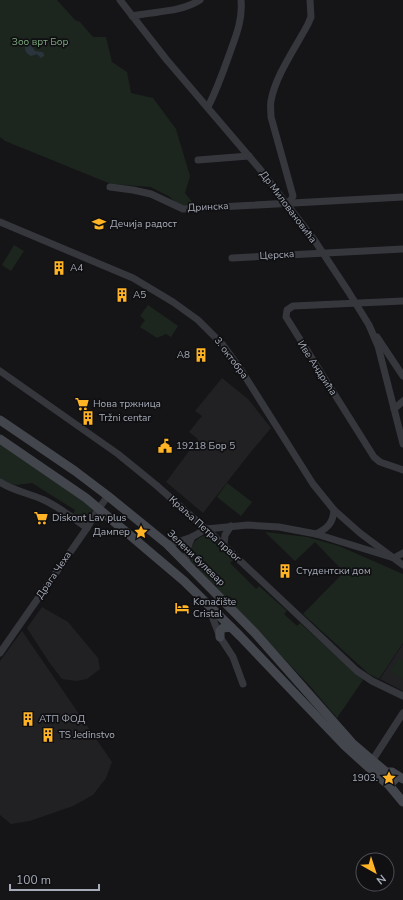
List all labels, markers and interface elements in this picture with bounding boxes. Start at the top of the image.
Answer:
park label: Зоо врт Бор [12,35,69,49]
street label: Др Миловановића [256,168,320,246]
street label: Дринска [187,199,229,215]
school or university icon: Дечија радост [91,216,107,232]
place label: Дечија радост [110,217,178,231]
street label: Церска [259,247,295,263]
building icon: A4 [51,260,67,276]
place label: A4 [70,261,83,275]
building icon: A5 [114,287,130,303]
place label: A5 [133,288,146,302]
street label: 3. октобра [211,334,251,382]
street label: Иве Андрића [294,338,340,398]
building icon: A8 [193,347,209,363]
place label: A8 [177,348,190,362]
supermarket icon: Нова тржница [74,396,90,412]
place label: Нова тржница [93,397,161,411]
building icon: Tržni centar [80,410,96,426]
place label: Tržni centar [99,411,151,425]
public building icon: 19218 Бор 5 [157,438,173,454]
place label: 19218 Бор 5 [176,439,235,453]
street label: Краља Петра првог [166,493,245,566]
supermarket icon: Diskont Lav plus [33,510,49,526]
place label: Diskont Lav plus [52,511,127,525]
place icon: Дампер [133,524,149,540]
place label: Дампер [93,525,130,539]
street label: Зелени булевар [164,527,228,589]
street label: Драга Чеха [33,549,75,601]
building icon: Студентски дом [277,563,293,579]
place label: Студентски дом [296,564,371,578]
place label: Konačište Cristal [193,595,236,621]
hotel icon: Konačište Cristal [174,600,190,616]
building icon: АТП ФОД [20,711,36,727]
place label: АТП ФОД [39,712,86,726]
building icon: TS Jedinstvo [40,727,56,743]
place label: TS Jedinstvo [59,728,115,742]
place icon: 1903. [381,770,397,786]
place label: 1903. [352,771,378,785]
north arrow [355,852,395,892]
scale bar [10,866,99,892]
text: N [373,871,389,888]
text: 100 m [16,872,51,888]

